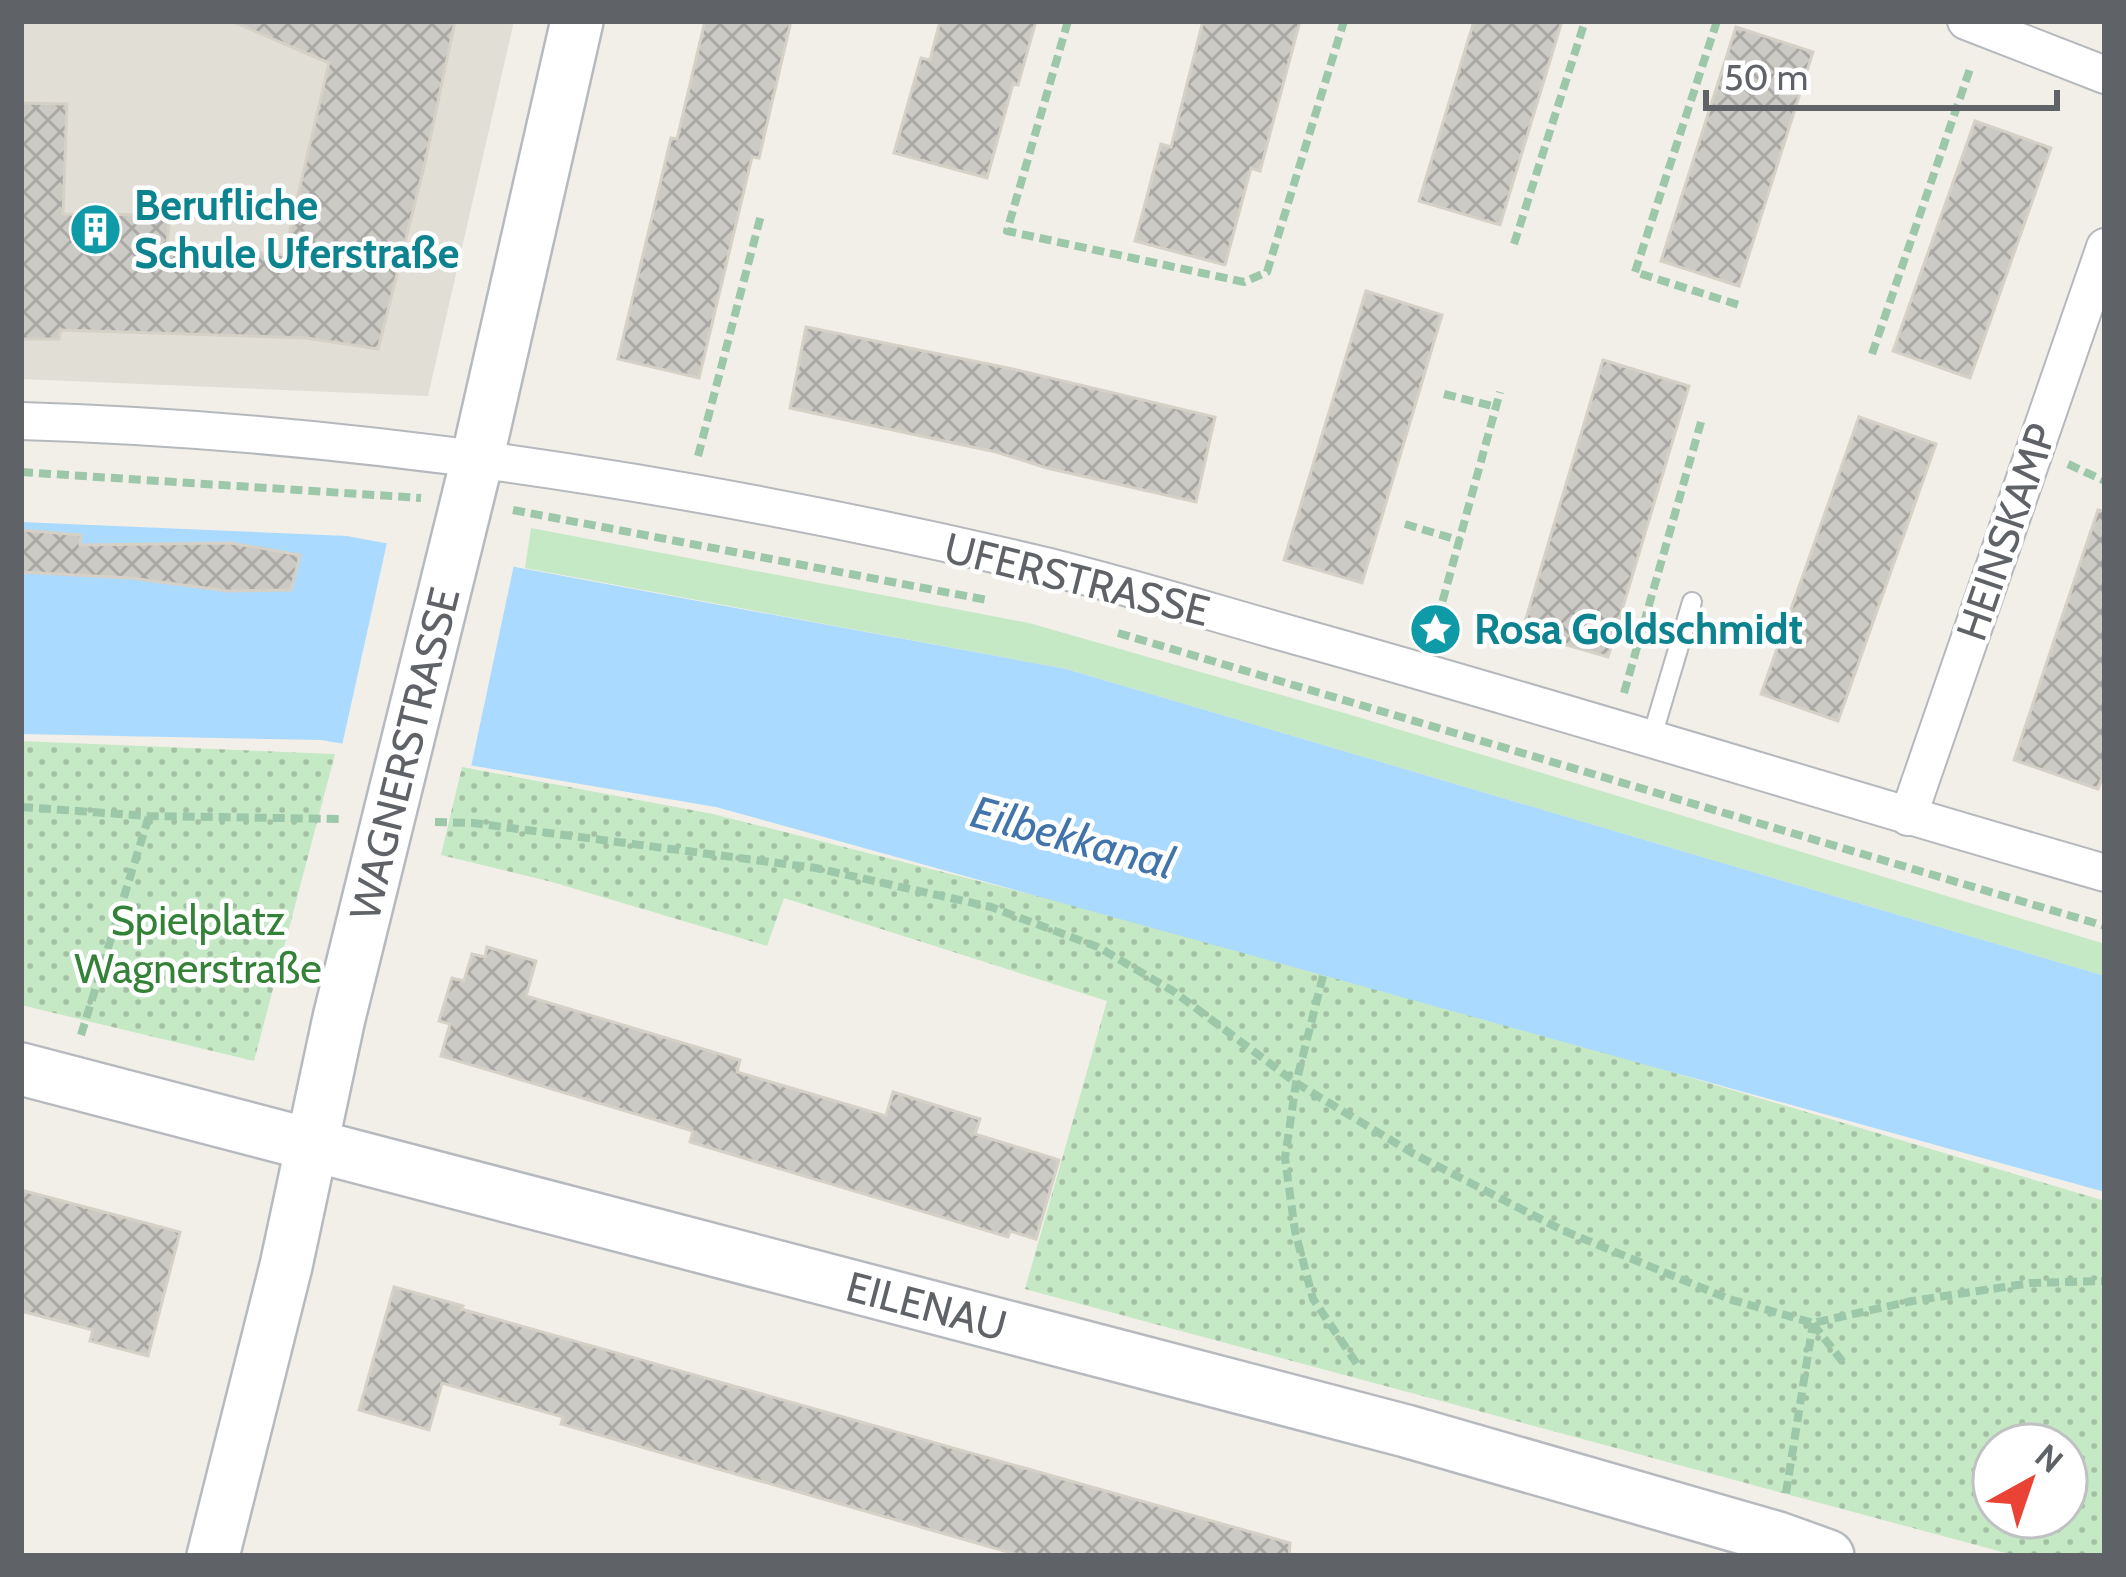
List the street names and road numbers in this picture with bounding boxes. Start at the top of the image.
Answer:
street label: HEINSKAMP [1945,417,2067,647]
street label: UFERSTRASSE [939,521,1215,637]
street label: WAGNERSTRASSE [338,582,470,925]
street label: EILENAU [841,1260,1012,1352]

